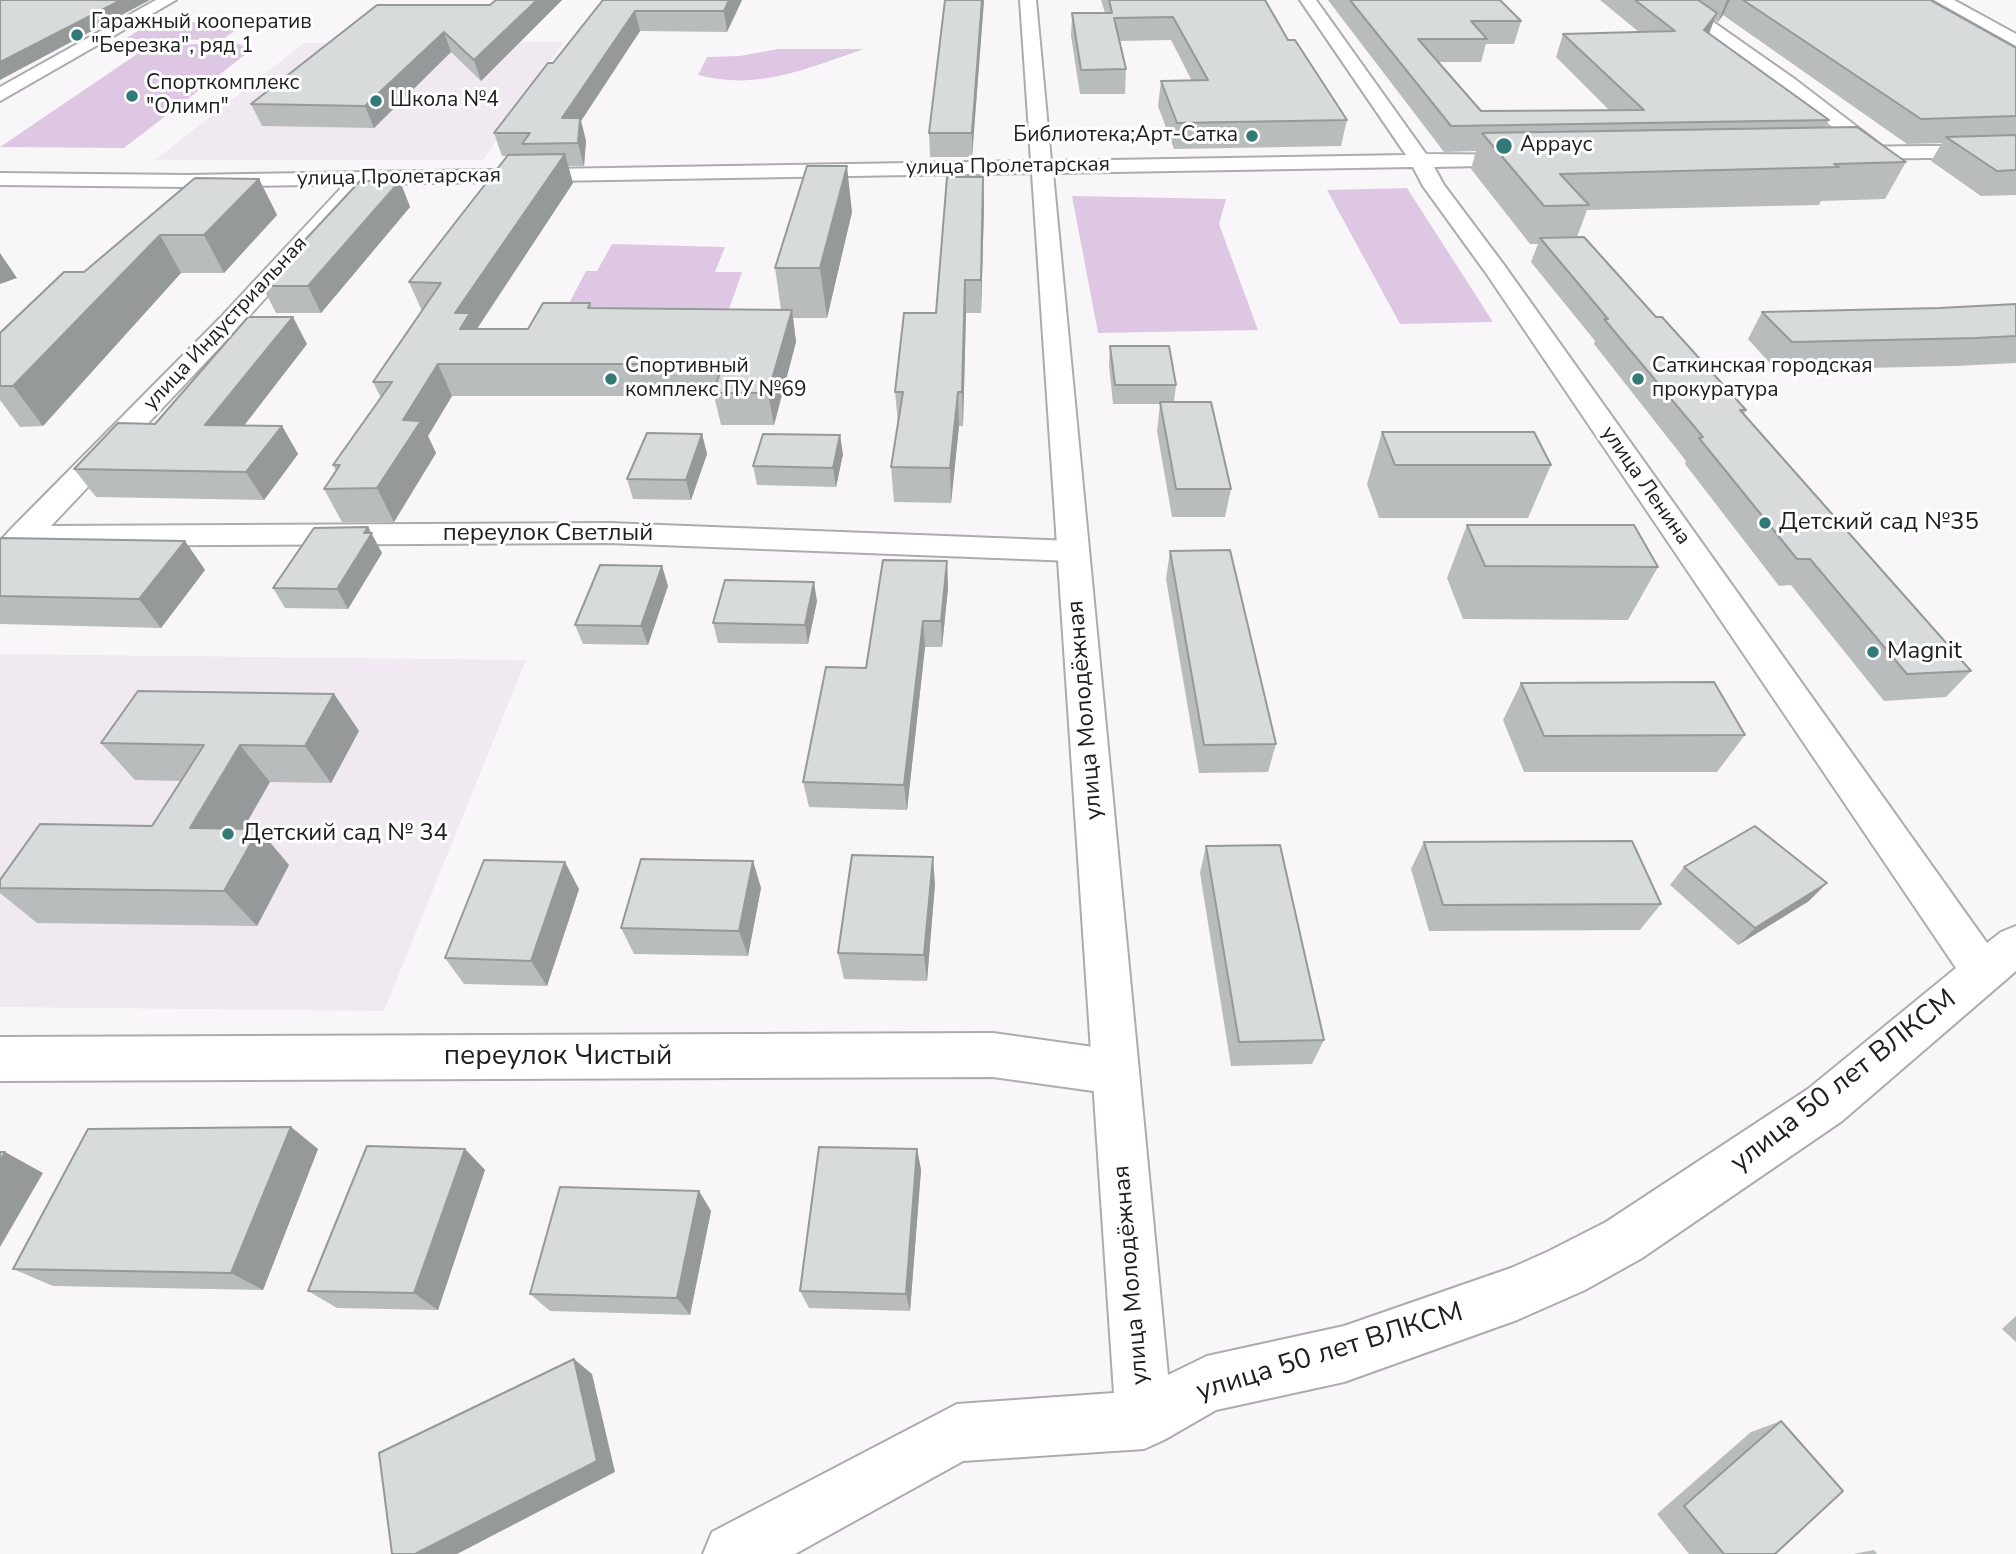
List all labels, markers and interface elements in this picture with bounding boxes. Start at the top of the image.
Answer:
place label: Гаражный кооператив "Березка", ряд 1 [91,10,312,60]
marker: Гаражный кооператив "Березка", ряд 1 [69,27,85,43]
place label: Спорткомплекс "Олимп" [146,71,300,121]
marker: Спорткомплекс "Олимп" [124,88,140,104]
place label: Школа №4 [390,88,499,114]
marker: Школа №4 [368,93,384,109]
place label: Библиотека;Арт-Сатка [1013,123,1238,149]
marker: Библиотека;Арт-Сатка [1244,128,1260,144]
place label: Арраус [1520,133,1592,159]
marker: Арраус [1494,136,1514,156]
street label: улица Пролетарская [906,153,1110,181]
street label: улица Пролетарская [297,164,501,192]
street label: улица Индустриальная [139,232,313,416]
place label: Спортивный комплекс ПУ №69 [625,354,806,404]
place label: Саткинская городская прокуратура [1652,354,1873,404]
marker: Спортивный комплекс ПУ №69 [603,371,619,387]
marker: Саткинская городская прокуратура [1630,371,1646,387]
street label: улица Ленина [1595,422,1695,550]
place label: Детский сад №35 [1779,509,1979,537]
marker: Детский сад №35 [1757,515,1773,531]
street label: переулок Светлый [443,520,653,548]
street label: улица Молодёжная [1062,599,1110,821]
place label: Magnit [1887,638,1962,666]
marker: Magnit [1865,644,1881,660]
place label: Детский сад № 34 [242,820,448,848]
marker: Детский сад № 34 [220,826,236,842]
street label: улица 50 лет ВЛКСМ [1725,984,1963,1180]
street label: переулок Чистый [444,1040,672,1074]
street label: улица Молодёжная [1108,1164,1156,1386]
street label: улица 50 лет ВЛКСМ [1193,1296,1467,1410]

